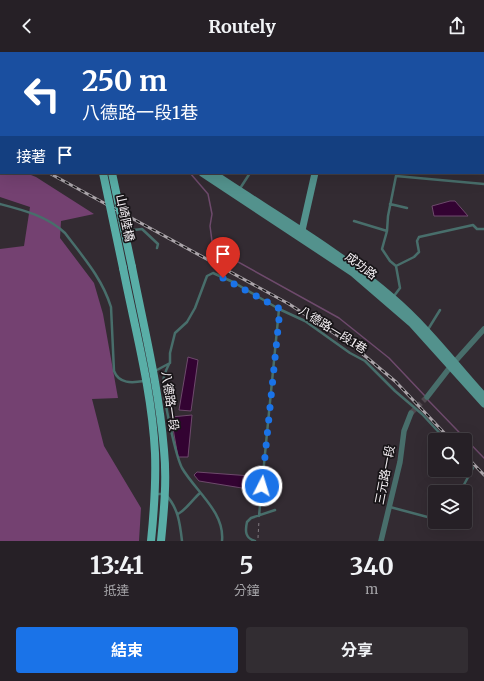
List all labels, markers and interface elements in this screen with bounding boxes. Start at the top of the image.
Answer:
icon: back [16,15,38,37]
text: Routely [208,15,276,38]
icon: share [446,15,468,37]
text: 250 m [82,63,167,99]
icon: left [16,68,68,120]
text: 八德路一段1巷 [82,101,198,124]
icon: arrive [54,144,76,166]
text: 接著 [16,147,46,166]
street label: 山崎陸橋 [113,193,138,243]
pin [206,237,240,278]
icon: arrive [212,243,234,265]
street label: 成功路 [342,249,380,282]
street label: 八德路一段1巷 [296,303,370,356]
street label: 八德路一段 [159,370,182,432]
map controls [428,433,472,529]
button: search [428,433,472,477]
street label: 三元路一段 [371,444,398,506]
position arrow [241,465,283,507]
button: layers [428,485,472,529]
text: 13:41 [90,550,144,581]
text: 5 [240,550,254,581]
text: 340 [350,551,394,582]
text: m [365,581,378,598]
text: 抵達 [104,582,130,599]
text: 分鐘 [234,582,260,599]
button: 結束 [16,627,238,673]
button: 分享 [246,627,468,673]

